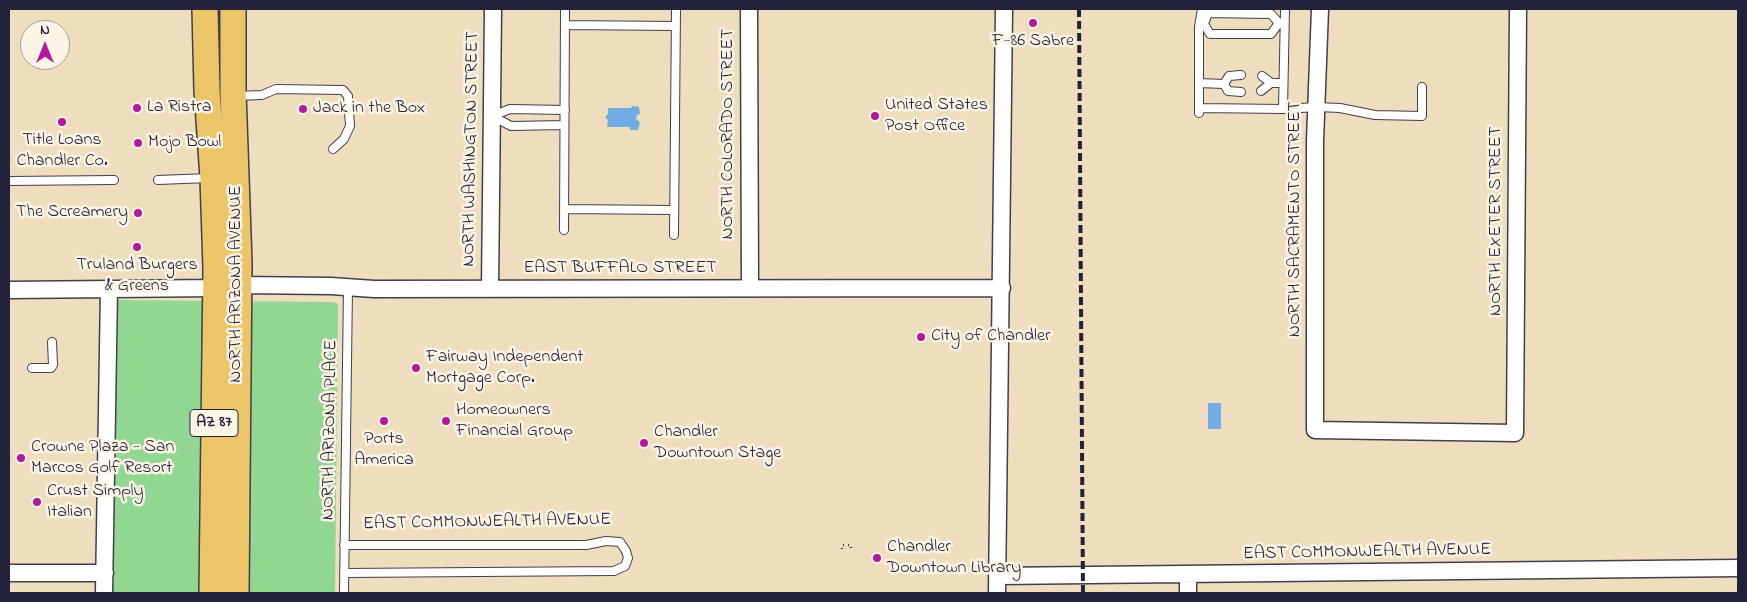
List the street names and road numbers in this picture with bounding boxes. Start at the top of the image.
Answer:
street label: NORTH COLORADO STREET [718,28,740,240]
street label: NORTH WASHINGTON STREET [459,31,485,267]
street label: NORTH SACRAMENTO STREET [1285,101,1307,337]
street label: NORTH EXETER STREET [1486,126,1508,316]
street label: NORTH ARIZONA AVENUE [226,185,248,383]
street label: EAST BUFFALO STREET [523,258,717,280]
street label: NORTH ARIZONA PLACE [319,340,343,520]
road number: AZ 87 [190,409,238,436]
street label: EAST COMMONWEALTH AVENUE [363,510,611,536]
street label: EAST COMMONWEALTH AVENUE [1243,540,1491,566]

